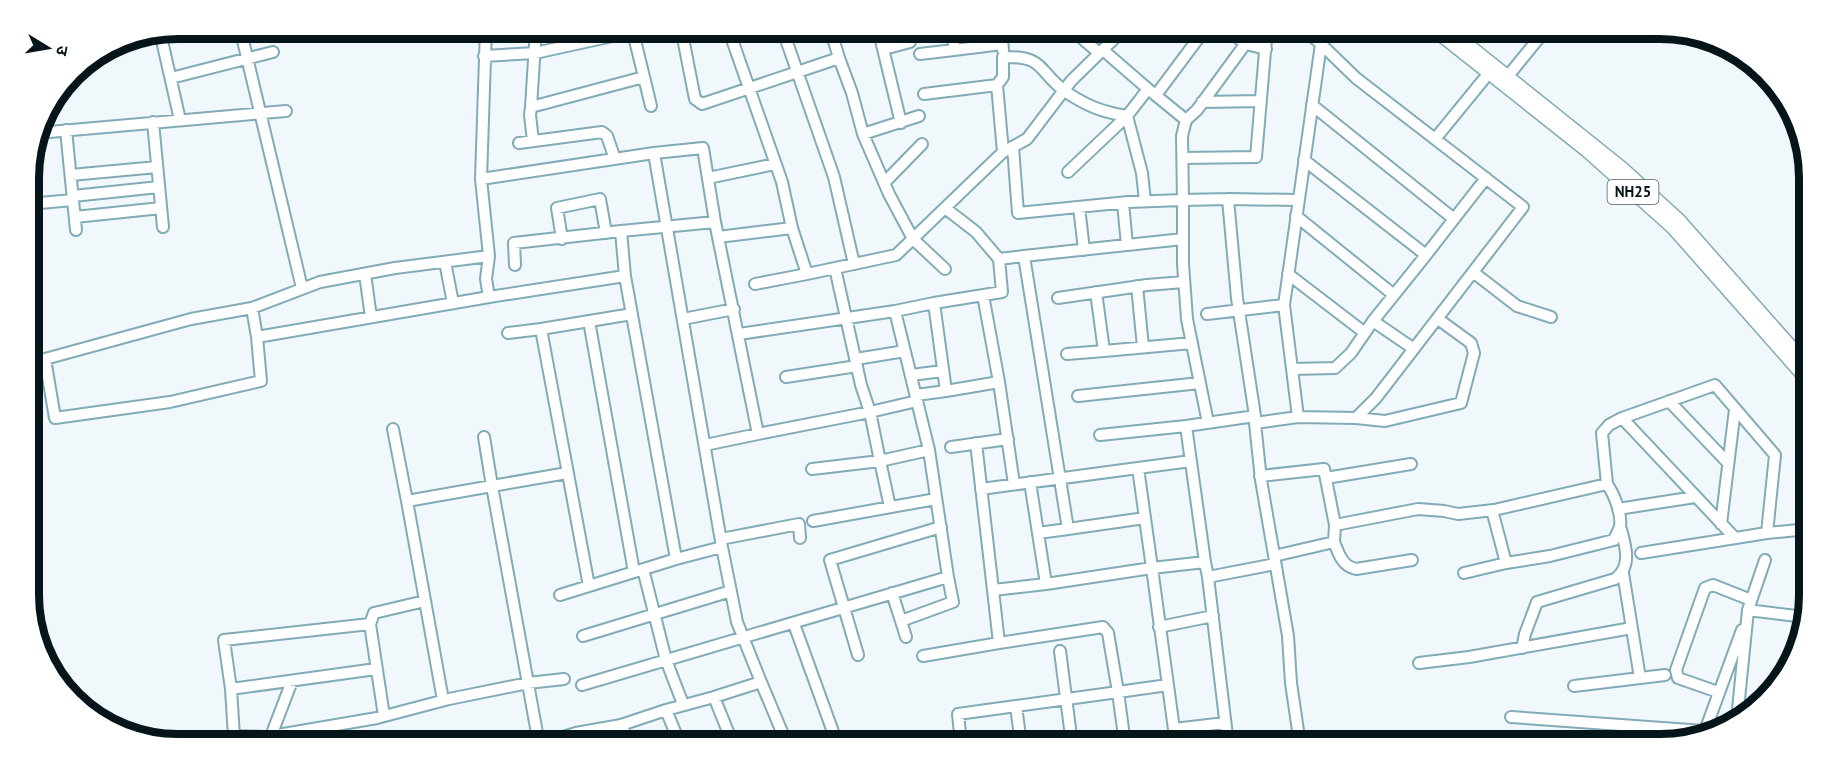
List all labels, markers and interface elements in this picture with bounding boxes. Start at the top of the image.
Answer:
north arrow [18,18,78,78]
text: उ [52,44,73,58]
road number: NH25 [1608,180,1658,204]

